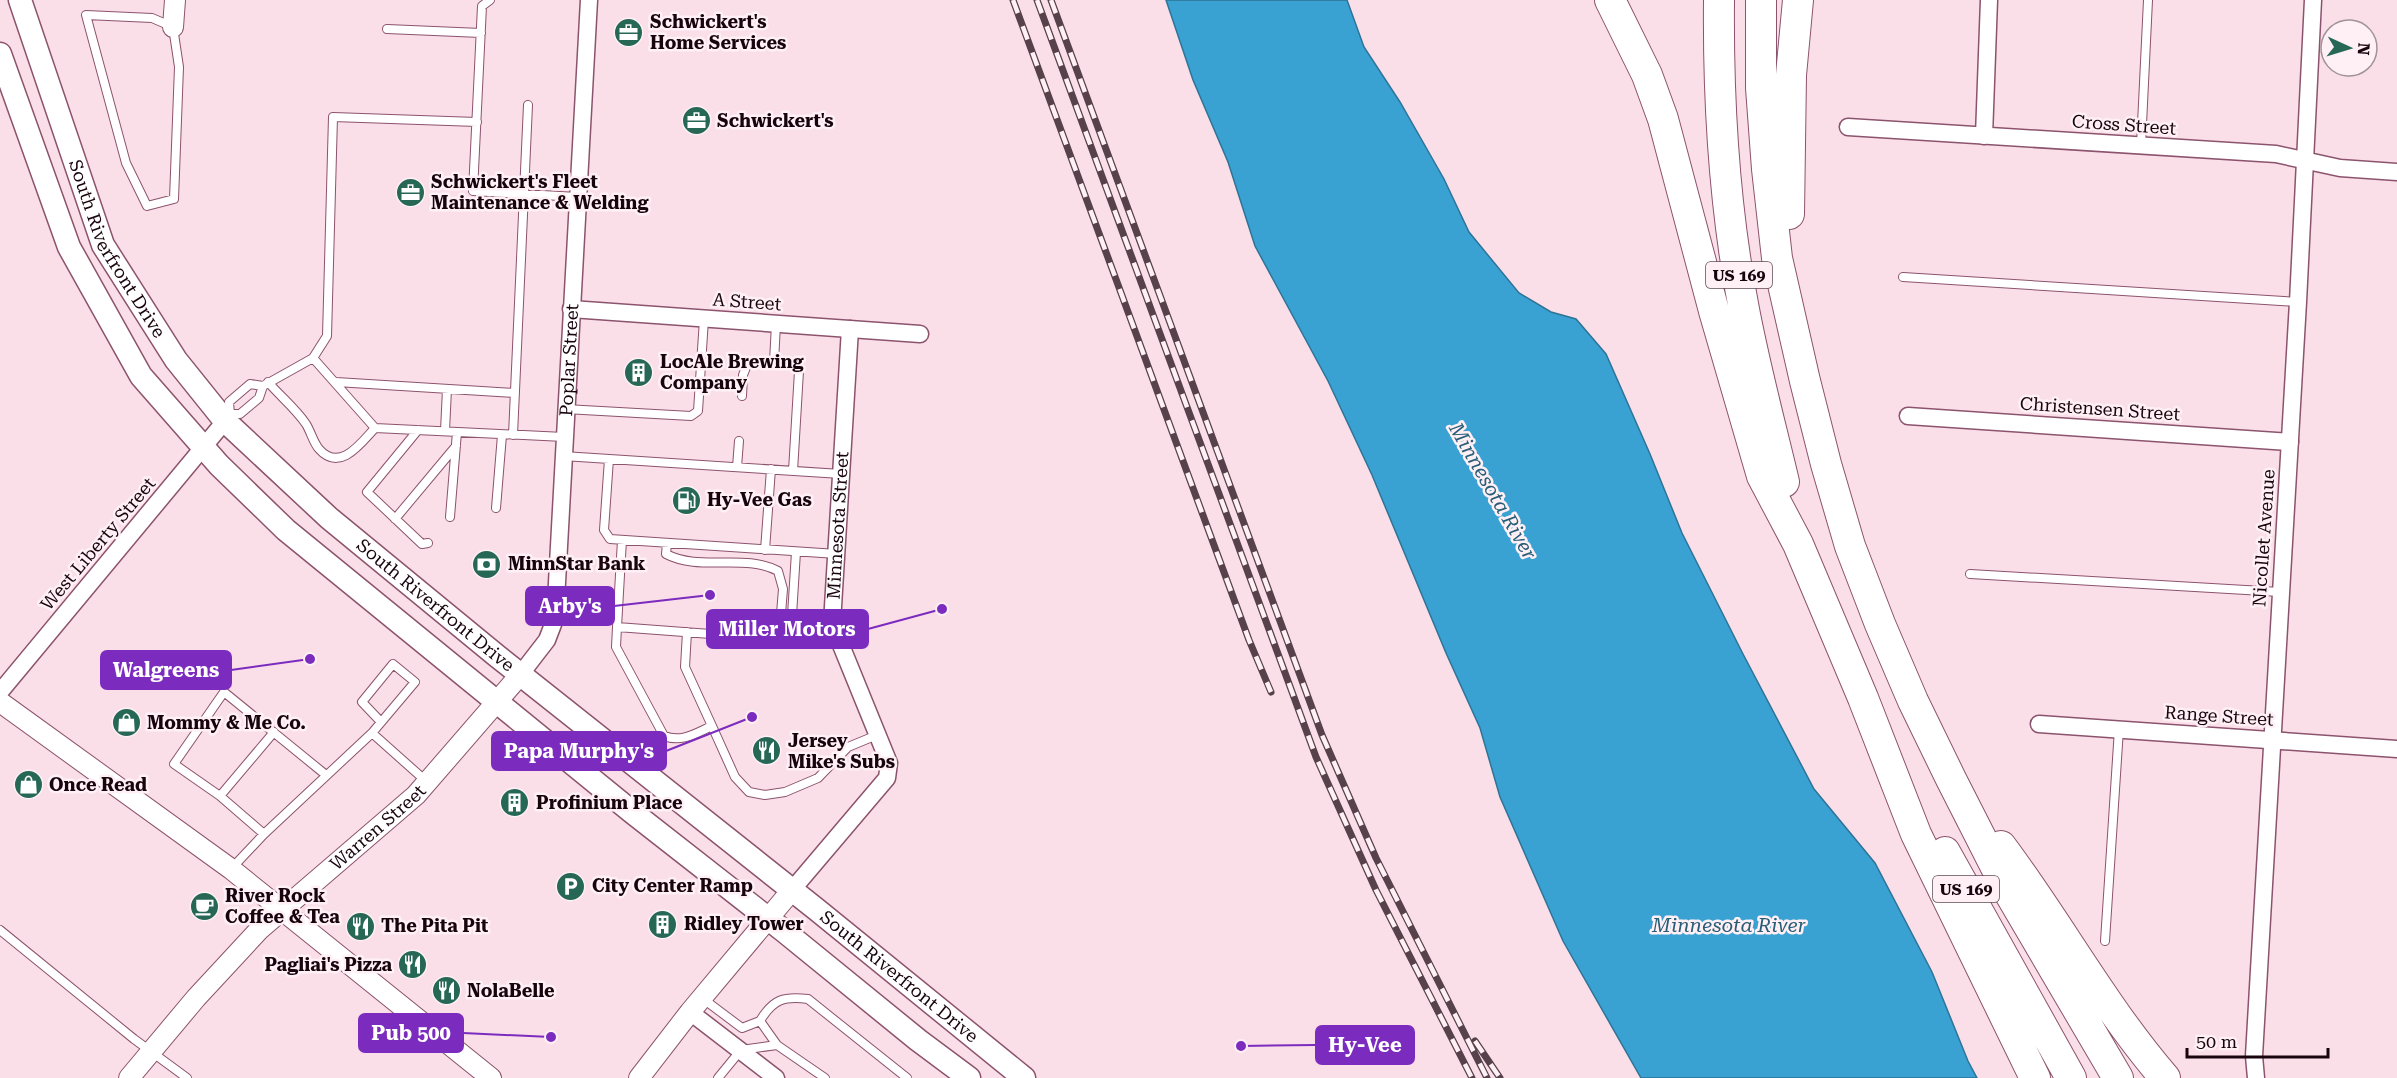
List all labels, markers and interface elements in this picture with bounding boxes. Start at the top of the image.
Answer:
place label: Schwickert's Home Services [650,11,786,53]
office icon: Schwickert's Home Services [613,16,645,48]
north arrow [2319,18,2379,78]
text: N [2354,42,2373,56]
office icon: Schwickert's [680,105,712,137]
place label: Schwickert's [717,110,834,131]
street label: Cross Street [2071,110,2177,139]
street label: South Riverfront Drive [65,157,170,342]
place label: Schwickert's Fleet Maintenance & Welding [431,171,649,213]
office icon: Schwickert's Fleet Maintenance & Welding [394,176,426,208]
road number: US 169 [1706,262,1772,288]
street label: A Street [712,289,782,314]
street label: Poplar Street [555,303,582,417]
place label: LocAle Brewing Company [660,351,805,393]
building icon: LocAle Brewing Company [623,356,655,388]
street label: Christensen Street [2019,392,2181,425]
water label: Minnesota River [1444,417,1542,564]
street label: Minnesota Street [822,450,853,600]
street label: Nicollet Avenue [2248,468,2279,608]
street label: West Liberty Street [36,473,160,614]
fuel station icon: Hy-Vee Gas [670,484,702,516]
place label: Hy-Vee Gas [707,489,812,510]
street label: South Riverfront Drive [353,534,519,676]
bank icon: MinnStar Bank [471,548,503,580]
place label: MinnStar Bank [508,553,646,574]
callout: Arby's [526,587,614,625]
text: Arby's [538,594,602,618]
callout: Miller Motors [707,610,868,648]
text: Miller Motors [718,617,856,641]
callout: Walgreens [101,651,231,689]
text: Walgreens [113,658,219,682]
street label: Range Street [2164,701,2275,730]
shop icon: Mommy & Me Co. [110,707,142,739]
place label: Mommy & Me Co. [147,712,306,733]
place label: Jersey Mike's Subs [788,730,895,772]
callout: Papa Murphy's [492,732,666,770]
restaurant icon: Jersey Mike's Subs [751,735,783,767]
text: Papa Murphy's [504,739,654,763]
shop icon: Once Read [12,769,44,801]
place label: Once Read [49,774,147,795]
street label: Warren Street [325,780,430,874]
building icon: Profinium Place [499,787,531,819]
place label: Profinium Place [536,792,683,813]
parking icon: City Center Ramp [555,870,587,902]
place label: City Center Ramp [592,875,753,896]
road number: US 169 [1933,876,1999,902]
place label: River Rock Coffee & Tea [225,885,340,927]
cafe icon: River Rock Coffee & Tea [188,890,220,922]
street label: South Riverfront Drive [816,906,983,1047]
building icon: Ridley Tower [647,908,679,940]
restaurant icon: The Pita Pit [344,910,376,942]
place label: Ridley Tower [684,913,804,934]
water label: Minnesota River [1651,913,1807,937]
place label: The Pita Pit [381,915,488,936]
restaurant icon: Pagliai's Pizza [397,949,429,981]
place label: Pagliai's Pizza [264,954,392,975]
restaurant icon: NolaBelle [430,975,462,1007]
place label: NolaBelle [467,980,555,1001]
callout: Pub 500 [359,1014,463,1052]
text: Pub 500 [371,1021,451,1045]
scale bar [2187,1021,2328,1059]
callout: Hy-Vee [1316,1026,1414,1064]
text: 50 m [2196,1031,2237,1052]
text: Hy-Vee [1328,1033,1402,1057]

